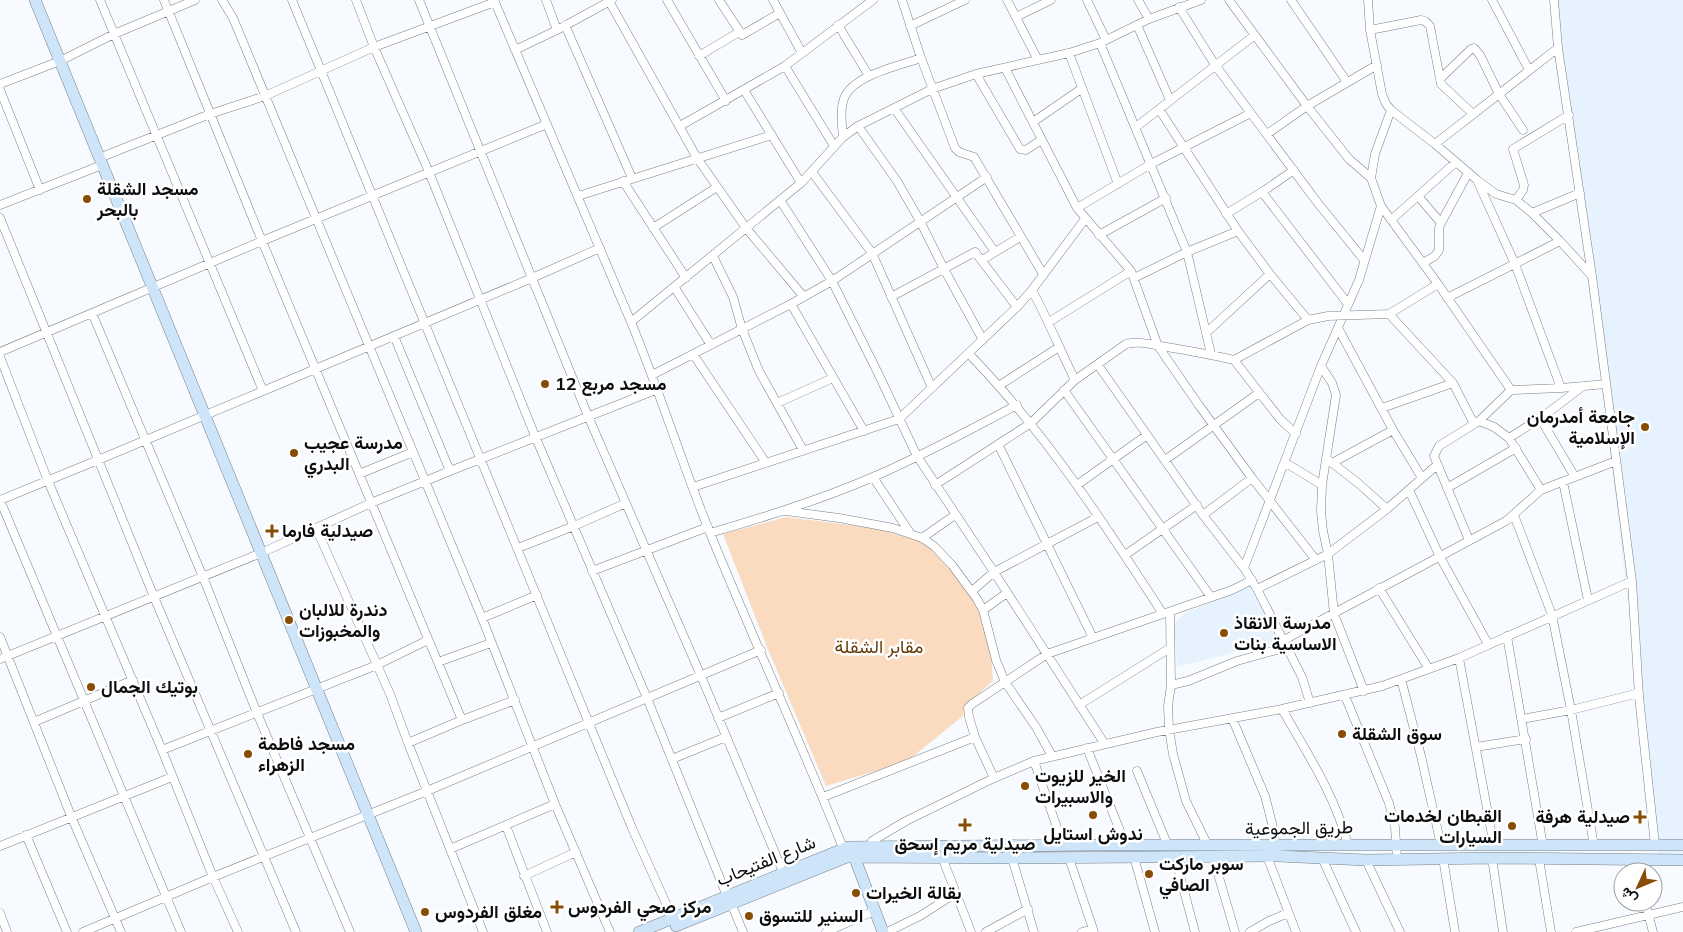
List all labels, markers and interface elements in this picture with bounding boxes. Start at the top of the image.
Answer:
place label: مسجد الشقلة بالبحر [96,177,199,221]
marker: مسجد الشقلة بالبحر [81,193,93,205]
place label: مسجد مربع 12 [555,372,667,396]
marker: مسجد مربع 12 [539,378,551,390]
place label: جامعة أمدرمان الإسلامية [1527,405,1635,450]
marker: جامعة أمدرمان الإسلامية [1639,421,1651,433]
place label: مدرسة عجيب البدري [304,431,403,479]
marker: مدرسة عجيب البدري [288,447,300,459]
place label: صيدلية فارما [282,519,373,542]
marker: صيدلية فارما [266,525,278,537]
place label: دندرة للالبان والمخبوزات [299,598,387,642]
place label: مدرسة الانقاذ الاساسية بنات [1234,611,1337,655]
marker: دندرة للالبان والمخبوزات [283,614,295,626]
marker: مدرسة الانقاذ الاساسية بنات [1218,627,1230,639]
park label: مقابر الشقلة [835,635,923,658]
place label: بوتيك الجمال [101,675,198,698]
marker: بوتيك الجمال [85,681,97,693]
place label: سوق الشقلة [1352,722,1442,745]
marker: سوق الشقلة [1336,728,1348,740]
place label: مسجد فاطمة الزهراء [258,732,355,776]
marker: مسجد فاطمة الزهراء [242,748,254,760]
place label: الخير للزيوت والاسبيرات [1035,764,1126,808]
marker: الخير للزيوت والاسبيرات [1019,780,1031,792]
place label: القبطان لخدمات السيارات [1384,804,1502,848]
place label: صيدلية هرفة [1535,805,1630,828]
marker: ندوش استايل [1087,809,1099,821]
marker: صيدلية هرفة [1634,811,1646,823]
street label: طريق الجموعية [1245,815,1353,840]
marker: صيدلية مريم إسحق [959,819,971,831]
marker: القبطان لخدمات السيارات [1506,820,1518,832]
place label: ندوش استايل [1043,822,1143,845]
street label: شارع الفتيحاب [713,830,819,892]
place label: صيدلية مريم إسحق [894,832,1036,856]
place label: سوبر ماركت الصافي [1159,852,1244,900]
north arrow [1613,862,1663,912]
marker: سوبر ماركت الصافي [1143,868,1155,880]
place label: بقالة الخيرات [866,881,961,904]
text: ش [1616,884,1641,908]
marker: بقالة الخيرات [850,887,862,899]
place label: مركز صحي الفردوس [568,895,712,922]
place label: مغلق الفردوس [435,900,542,923]
marker: مركز صحي الفردوس [550,900,564,914]
place label: السنير للتسوق [759,904,863,927]
marker: مغلق الفردوس [419,906,431,918]
marker: السنير للتسوق [743,910,755,922]

